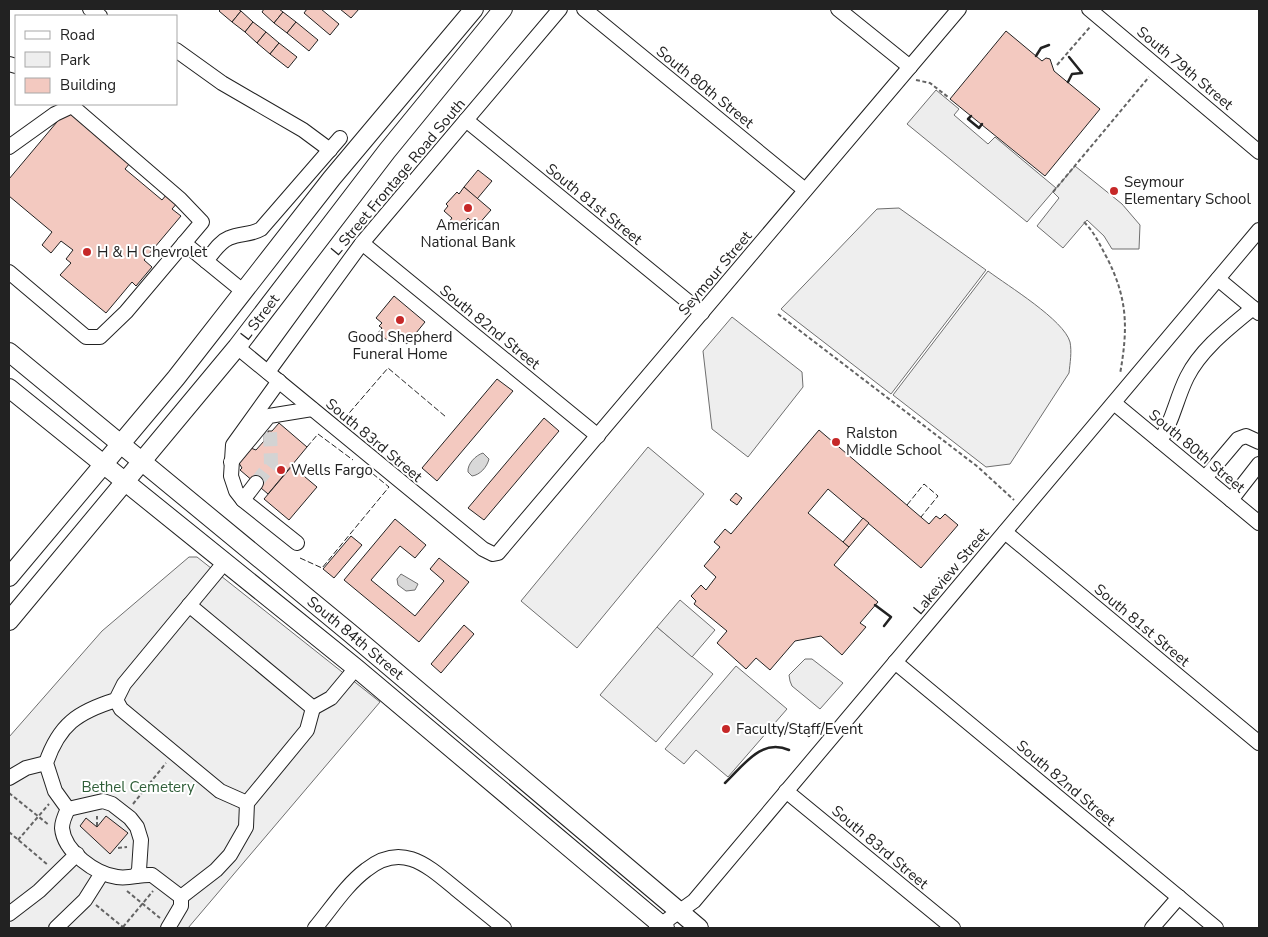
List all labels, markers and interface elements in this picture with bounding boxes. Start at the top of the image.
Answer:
legend [15,15,178,105]
street label: South 79th Street [1133,22,1238,115]
text: Road [60,25,95,45]
street label: South 80th Street [652,41,759,133]
text: Park [60,50,90,70]
text: Building [60,75,116,95]
street label: L Street Frontage Road South [326,94,470,260]
street label: South 81st Street [542,159,647,250]
place label: Seymour Elementary School [1124,172,1251,209]
marker: Seymour Elementary School [1108,185,1120,197]
marker: American National Bank [462,202,474,214]
place label: American National Bank [421,215,516,252]
street label: Seymour Street [674,226,757,319]
place label: H & H Chevrolet [97,242,208,262]
marker: H & H Chevrolet [81,246,93,258]
street label: South 82nd Street [436,280,545,374]
street label: L Street [236,289,284,344]
marker: Good Shepherd Funeral Home [394,314,406,326]
place label: Good Shepherd Funeral Home [347,327,453,364]
street label: South 83rd Street [321,394,427,487]
street label: South 80th Street [1145,405,1250,498]
place label: Ralston Middle School [846,423,942,460]
marker: Ralston Middle School [830,436,842,448]
place label: Wells Fargo [291,460,373,480]
marker: Wells Fargo [275,464,287,476]
street label: Lakeview Street [909,523,994,619]
street label: South 81st Street [1090,579,1194,671]
street label: South 84th Street [303,592,408,685]
place label: Faculty/Staff/Event [736,719,864,739]
marker: Faculty/Staff/Event [720,723,732,735]
street label: South 82nd Street [1012,736,1120,831]
park label: Bethel Cemetery [81,777,195,797]
street label: South 83rd Street [827,801,933,894]

